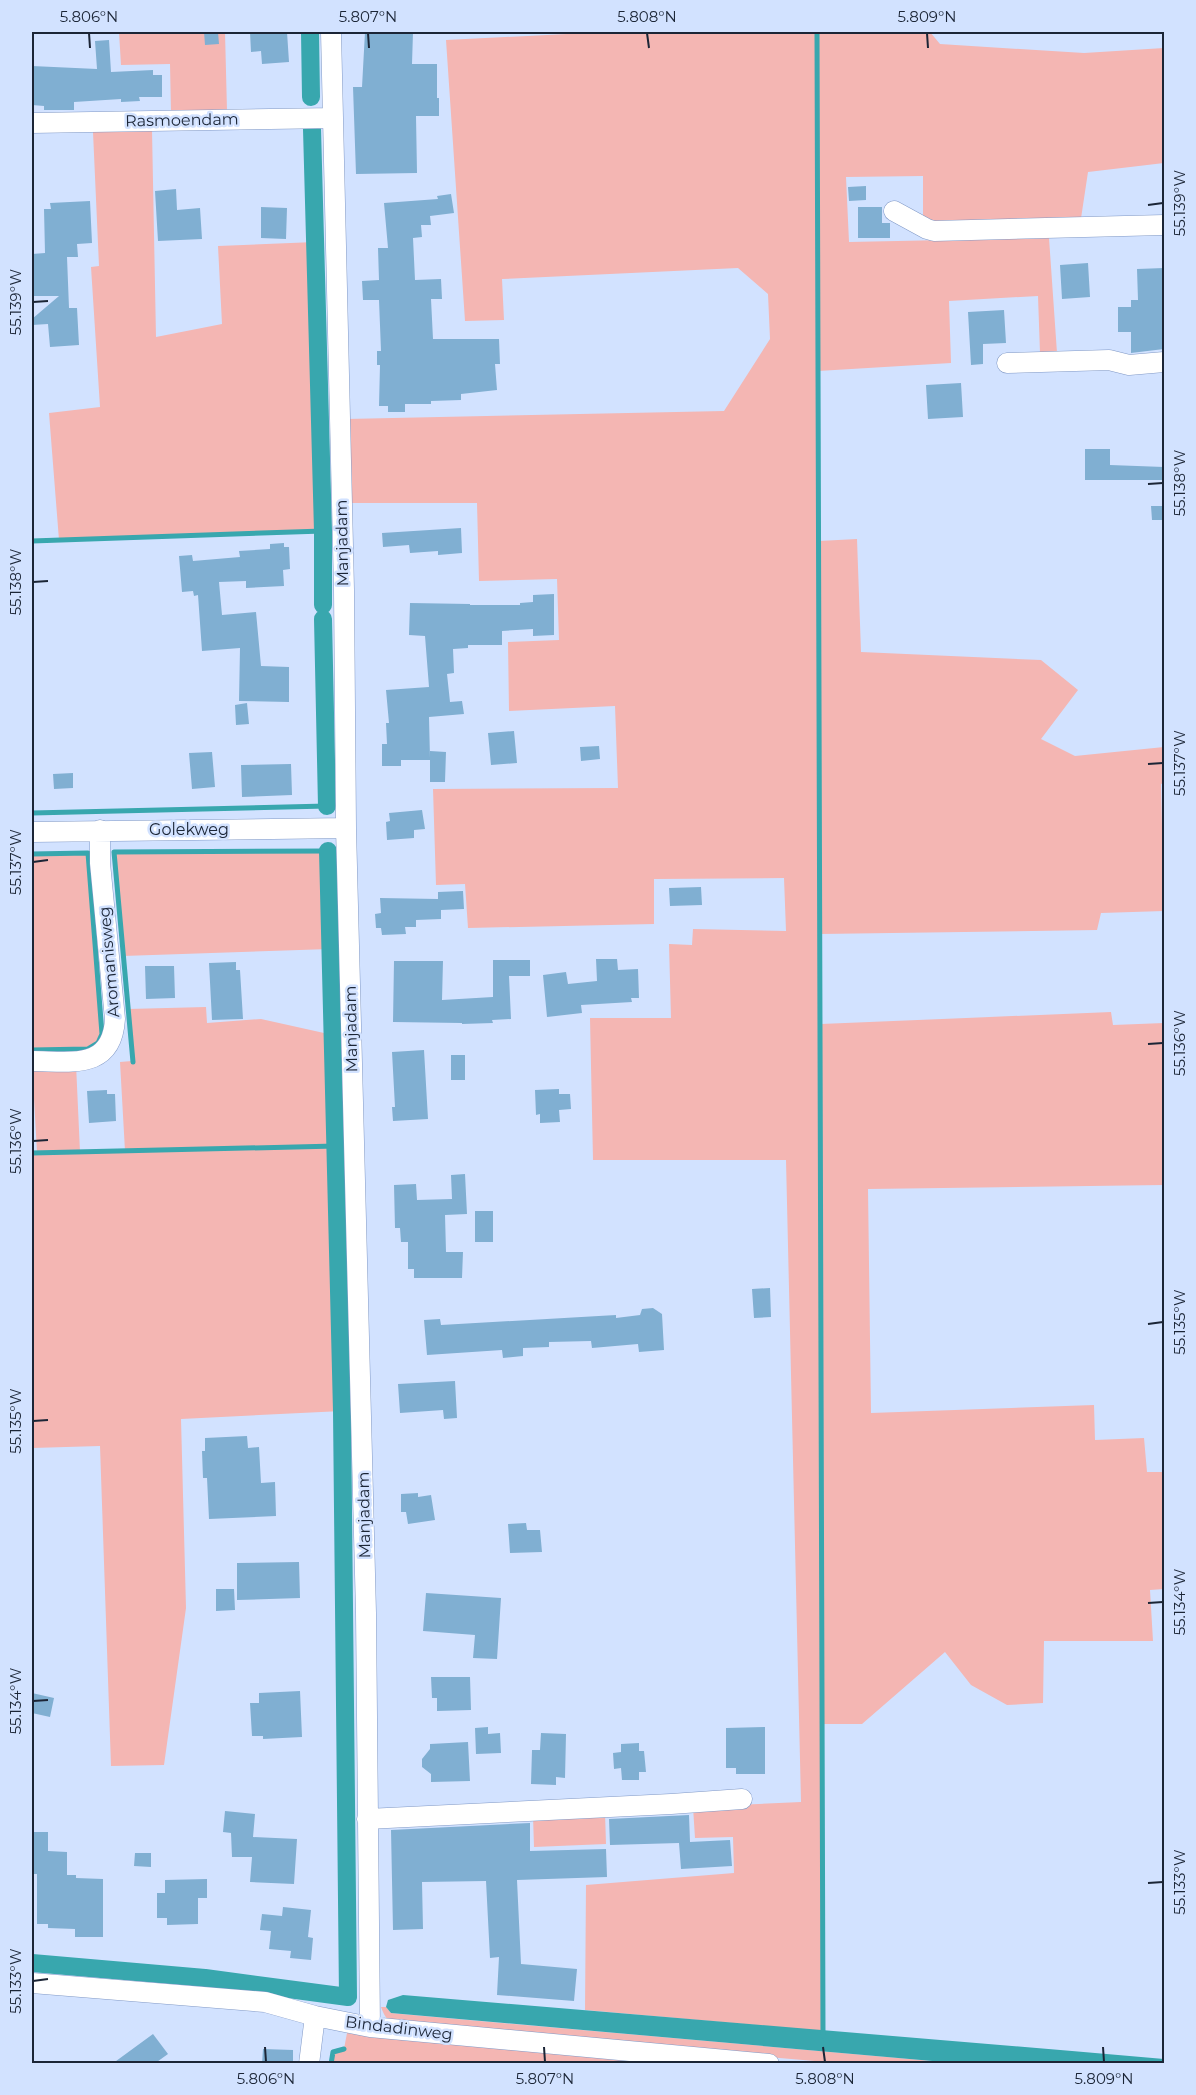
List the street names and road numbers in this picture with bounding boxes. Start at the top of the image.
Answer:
street label: Rasmoendam [125,110,239,130]
street label: Manjadam [332,500,352,586]
street label: Golekweg [149,820,229,839]
street label: Aromanisweg [95,906,123,1018]
street label: Manjadam [341,986,361,1072]
street label: Manjadam [354,1472,374,1558]
street label: Bindadinweg [344,2012,454,2044]

